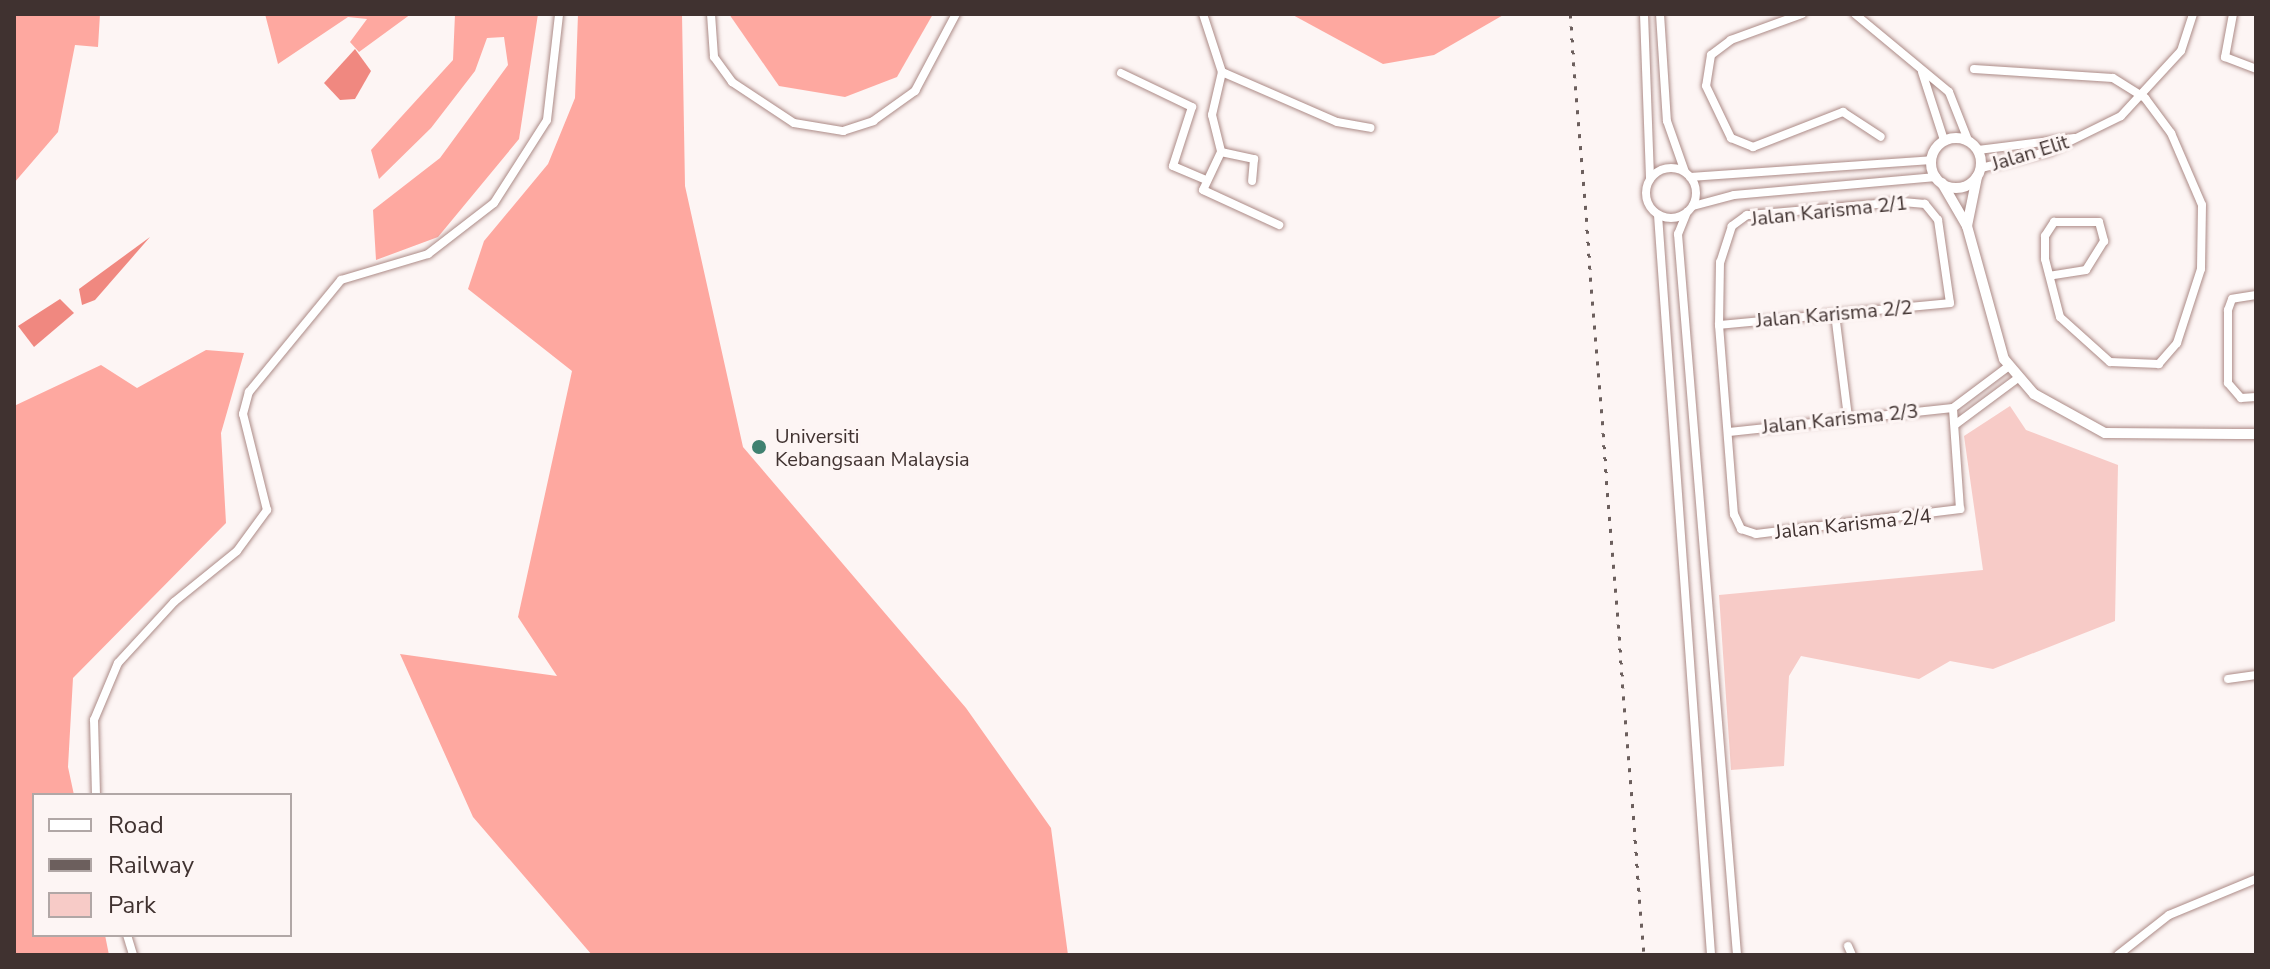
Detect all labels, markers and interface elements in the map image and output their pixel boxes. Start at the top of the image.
street label: Jalan Elit [1989,130,2071,176]
street label: Jalan Karisma 2/1 [1750,191,1908,231]
street label: Jalan Karisma 2/2 [1755,295,1913,333]
street label: Jalan Karisma 2/3 [1761,399,1919,439]
place label: Universiti Kebangsaan Malaysia [775,424,970,471]
marker: Universiti Kebangsaan Malaysia [750,438,768,456]
street label: Jalan Karisma 2/4 [1774,504,1932,544]
legend [32,793,292,937]
text: Road [108,809,164,841]
text: Railway [108,849,194,881]
text: Park [108,889,156,921]

